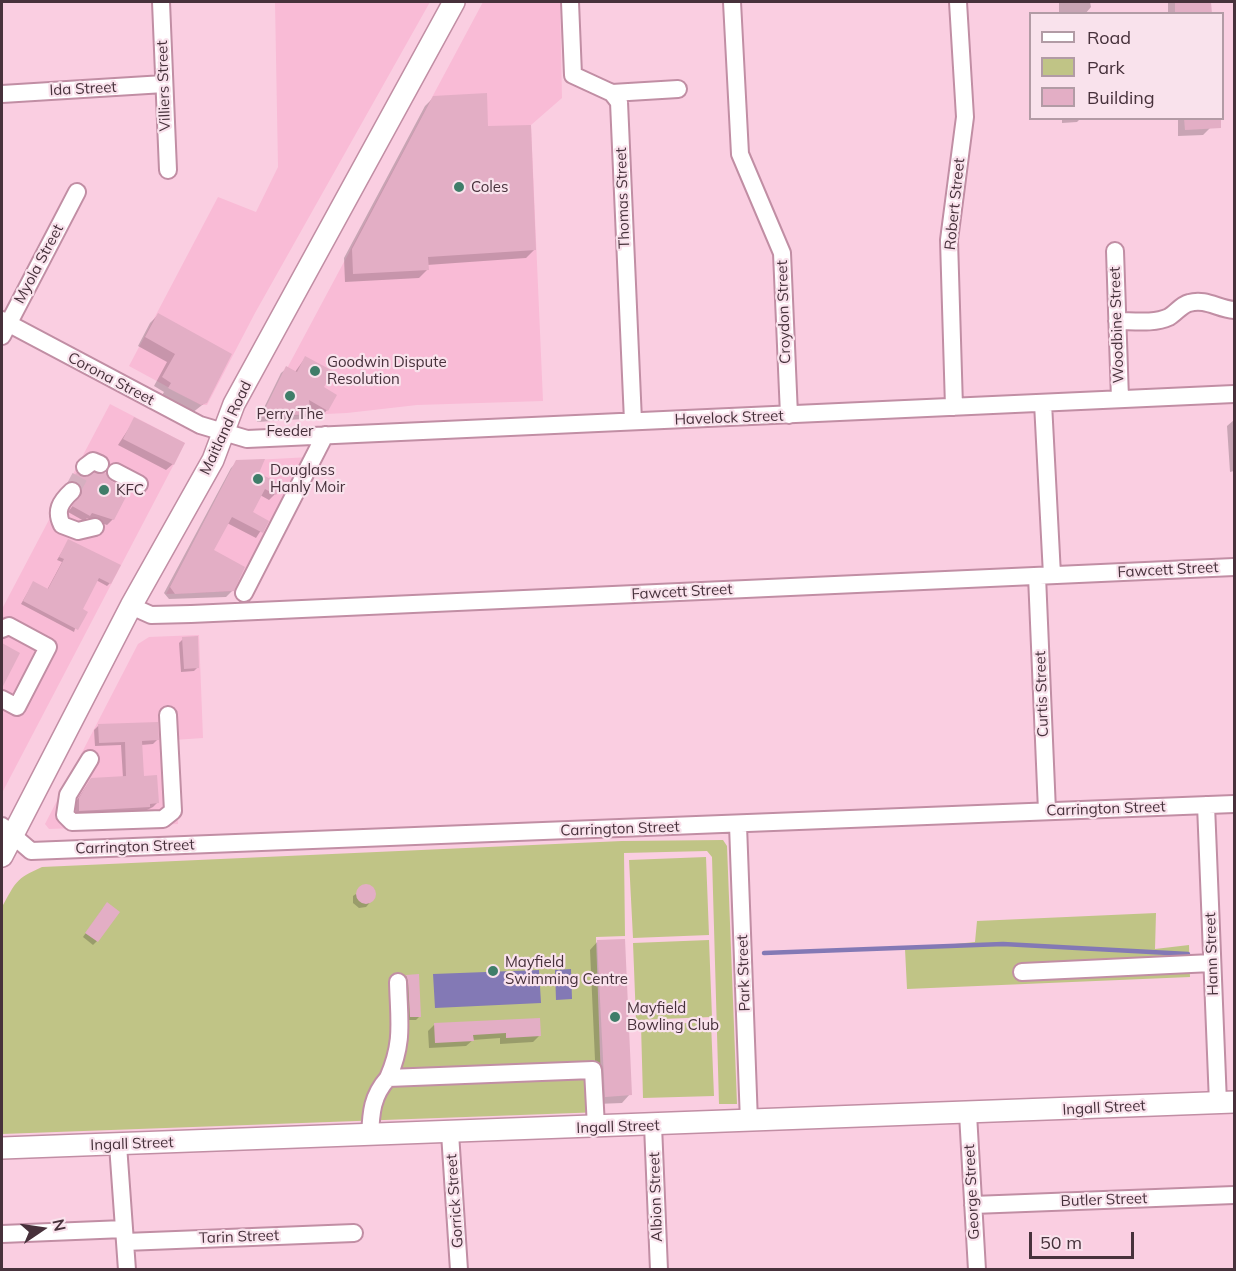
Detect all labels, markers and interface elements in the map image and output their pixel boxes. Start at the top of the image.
legend [1029,12,1224,120]
text: Road [1087,26,1131,49]
street label: Villiers Street [153,40,175,132]
text: Park [1087,56,1125,79]
street label: Ida Street [49,78,117,100]
text: Building [1087,86,1155,109]
street label: Thomas Street [612,147,634,249]
street label: Robert Street [941,157,969,251]
place label: Coles [471,178,508,196]
marker: Coles [452,180,466,194]
street label: Myola Street [11,221,67,307]
street label: Croydon Street [773,260,795,364]
street label: Woodbine Street [1106,266,1128,384]
street label: Corona Street [65,349,157,409]
place label: Goodwin Dispute Resolution [327,353,447,388]
marker: Goodwin Dispute Resolution [308,364,322,378]
street label: Maitland Road [196,378,256,478]
marker: Perry The Feeder [283,389,297,403]
place label: Perry The Feeder [257,405,323,440]
street label: Havelock Street [674,407,784,429]
place label: Douglass Hanly Moir [270,461,345,496]
marker: Douglass Hanly Moir [251,472,265,486]
place label: KFC [116,481,144,499]
marker: KFC [97,483,111,497]
street label: Fawcett Street [1117,558,1219,582]
street label: Fawcett Street [631,580,733,604]
street label: Curtis Street [1032,651,1052,737]
street label: Carrington Street [1046,798,1166,820]
street label: Carrington Street [560,818,680,840]
street label: Carrington Street [75,836,195,858]
street label: Hann Street [1202,912,1222,996]
street label: Park Street [734,934,754,1012]
place label: Mayfield Swimming Centre [505,953,628,988]
marker: Mayfield Swimming Centre [486,964,500,978]
place label: Mayfield Bowling Club [627,999,719,1034]
marker: Mayfield Bowling Club [608,1010,622,1024]
street label: Ingall Street [1062,1097,1146,1119]
street label: Ingall Street [576,1117,660,1137]
street label: Ingall Street [90,1134,174,1154]
street label: George Street [961,1144,983,1240]
street label: Albion Street [645,1152,667,1242]
street label: Gorrick Street [443,1153,467,1249]
street label: Butler Street [1060,1189,1148,1211]
north arrow [12,1199,72,1259]
text: N [48,1217,71,1233]
scale bar [1032,1220,1137,1258]
street label: Tarin Street [199,1227,279,1247]
text: 50 m [1040,1231,1082,1254]

